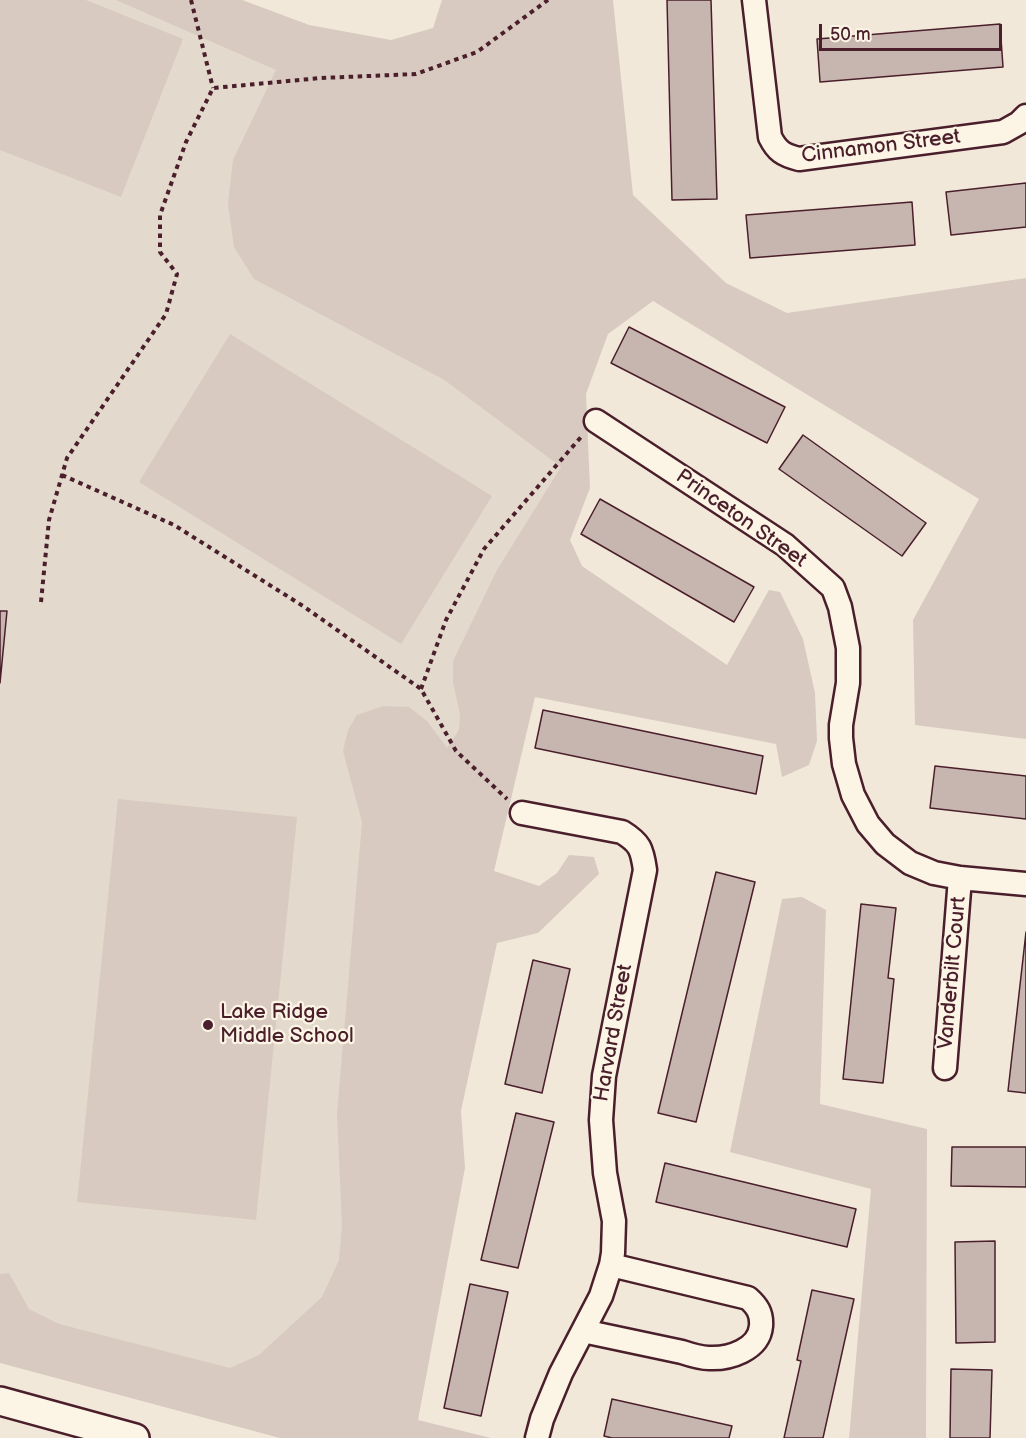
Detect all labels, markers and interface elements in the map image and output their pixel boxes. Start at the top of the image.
scale bar [822,12,1005,50]
text: 50 m [830,24,871,45]
street label: Cinnamon Street [800,125,962,169]
street label: Princeton Street [671,464,811,574]
street label: Vanderbilt Court [934,896,972,1050]
street label: Harvard Street [590,962,638,1104]
place label: Lake Ridge Middle School [220,1000,354,1050]
marker: Lake Ridge Middle School [201,1018,215,1032]

